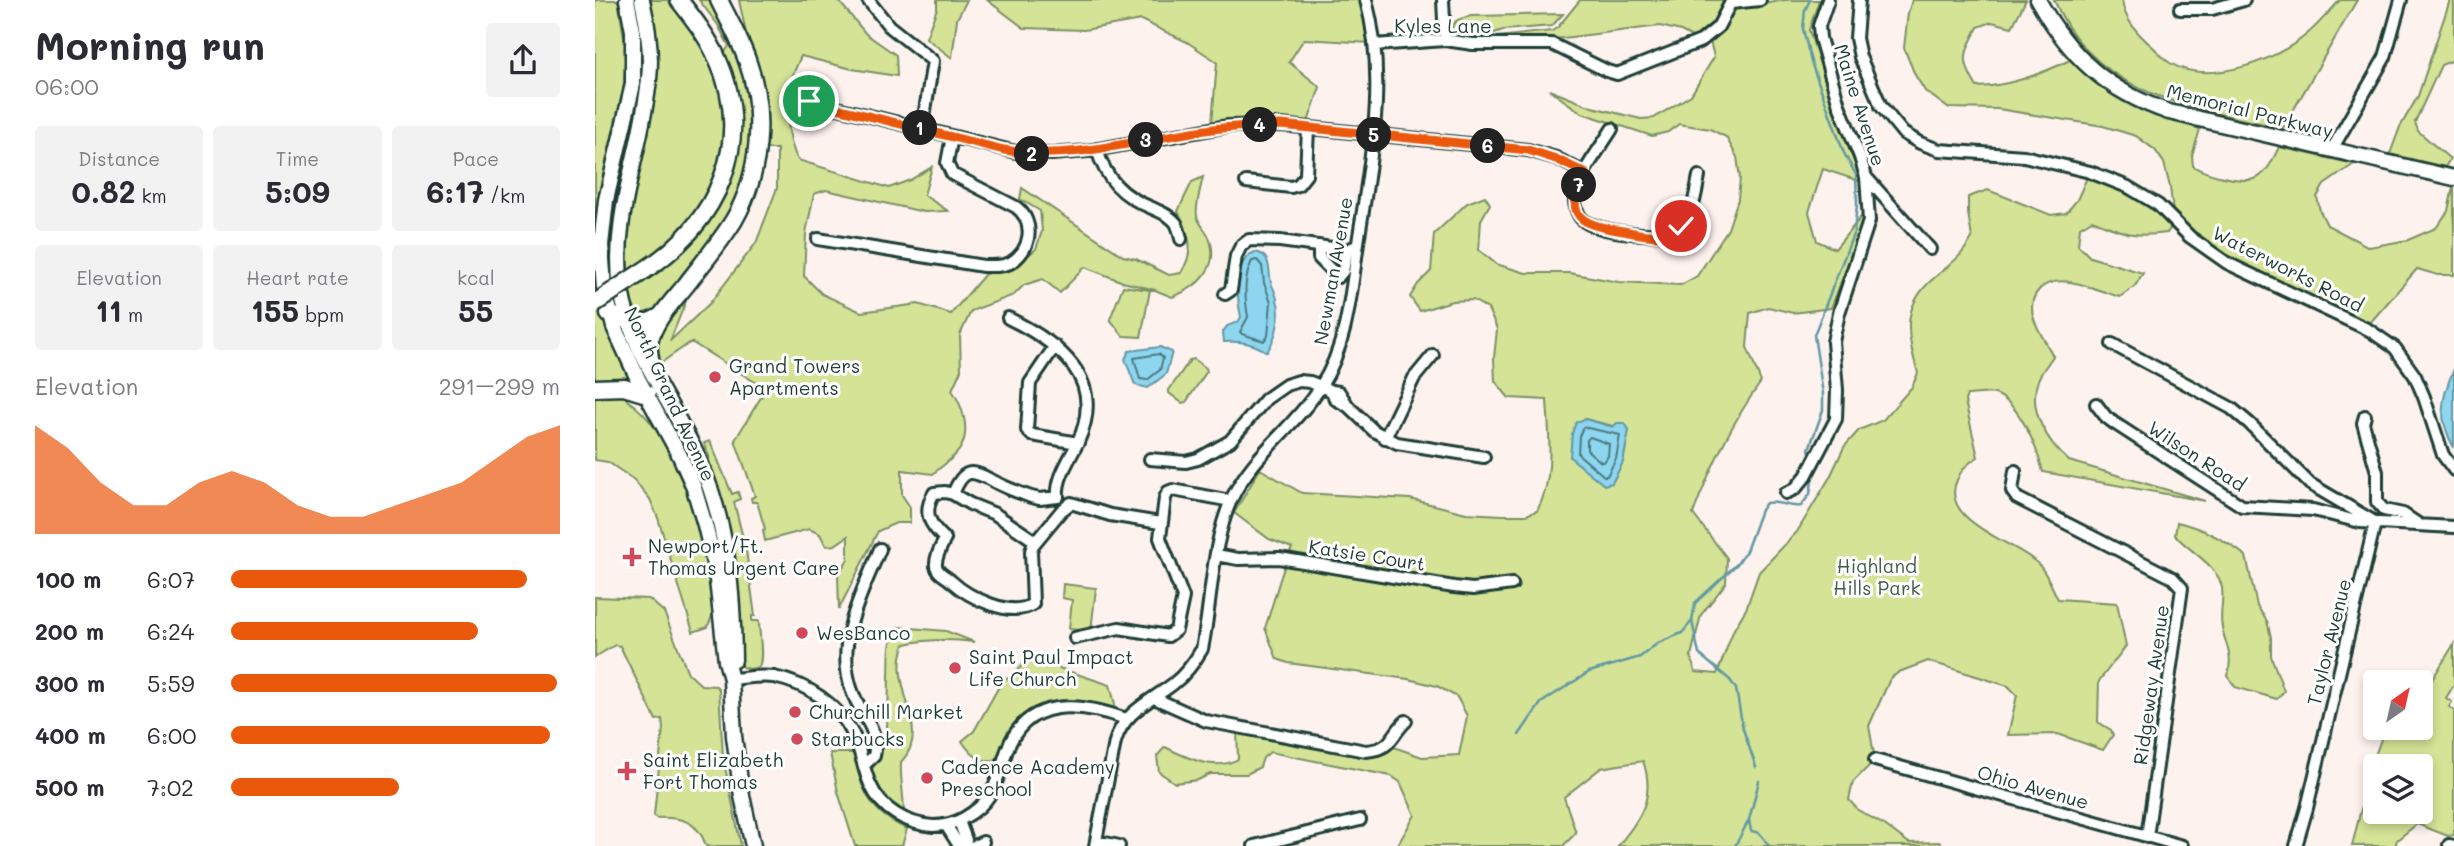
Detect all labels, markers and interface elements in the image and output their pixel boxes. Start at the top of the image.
street label: Kyles Lane [1394,13,1492,38]
text: Morning run [35,20,265,70]
button: share [486,23,560,97]
street label: Maine Avenue [1829,41,1892,169]
text: 06:00 [35,71,99,101]
pin [779,71,839,131]
street label: Memorial Parkway [2164,78,2336,143]
icon: arrive [790,82,828,120]
pin: 4 [1243,108,1277,142]
pin: 1 [903,110,937,146]
text: 4 [1253,112,1266,137]
text: 1 [915,115,924,140]
pin: 5 [1357,118,1391,152]
pin: 3 [1129,122,1163,158]
text: 5 [1368,122,1379,147]
text: 3 [1140,127,1151,152]
pin: 6 [1471,128,1505,164]
text: 6 [1482,133,1493,158]
pin: 2 [1015,136,1049,172]
text: 2 [1026,141,1037,166]
text: Distance [78,146,160,171]
text: Time [276,146,319,171]
text: Pace [453,146,499,171]
pin: 7 [1562,168,1597,202]
text: 0.82 [72,171,135,211]
text: 5:09 [265,171,330,211]
text: 6:17 [426,171,484,211]
text: 7 [1573,172,1584,197]
text: km [135,183,167,208]
text: /km [484,183,525,208]
street label: Newman Avenue [1307,195,1358,347]
pin [1651,196,1711,256]
icon: check [1662,207,1700,245]
street label: Waterworks Road [2208,220,2368,317]
text: Elevation [77,265,162,290]
text: Heart rate [246,265,349,290]
text: kcal [457,265,495,290]
text: 11 [95,290,122,330]
text: 155 [251,290,299,330]
text: 55 [458,290,493,330]
text: m [122,302,143,327]
text: bpm [299,302,344,327]
street label: North Grand Avenue [619,302,722,485]
place label: Grand Towers Apartments [729,353,860,400]
marker: Grand Towers Apartments [707,369,723,385]
text: Elevation [35,371,138,401]
text: 291–299 m [439,371,560,401]
street label: Wilson Road [2144,415,2251,496]
place label: Newport/Ft. Thomas Urgent Care [648,533,840,580]
street label: Katsie Court [1307,533,1427,576]
marker: Newport/Ft. Thomas Urgent Care [622,547,642,567]
park label: Highland Hills Park [1833,553,1921,600]
text: 100 m [35,564,101,594]
text: 6:07 [147,564,195,594]
street label: Taylor Avenue [2301,576,2356,708]
street label: Ridgeway Avenue [2127,603,2174,766]
text: 200 m [35,616,104,646]
text: 6:24 [147,616,194,646]
place label: WesBanco [816,620,910,645]
marker: WesBanco [794,625,810,641]
place label: Saint Paul Impact Life Church [969,644,1134,691]
marker: Saint Paul Impact Life Church [947,660,963,676]
text: 300 m [35,668,105,698]
text: 5:59 [147,668,195,698]
north arrow [2363,670,2433,740]
map controls [2363,670,2433,824]
place label: Churchill Market [809,699,963,724]
marker: Churchill Market [787,704,803,720]
text: 400 m [35,720,106,750]
text: 6:00 [147,720,196,750]
place label: Starbucks [811,726,904,751]
marker: Starbucks [789,731,805,747]
place label: Saint Elizabeth Fort Thomas [643,747,783,794]
place label: Cadence Academy Preschool [941,754,1115,801]
button: layers [2363,754,2433,824]
street label: Ohio Avenue [1975,759,2092,814]
marker: Saint Elizabeth Fort Thomas [617,761,637,781]
marker: Cadence Academy Preschool [919,770,935,786]
text: 500 m [35,772,105,802]
text: 7:02 [147,772,194,802]

